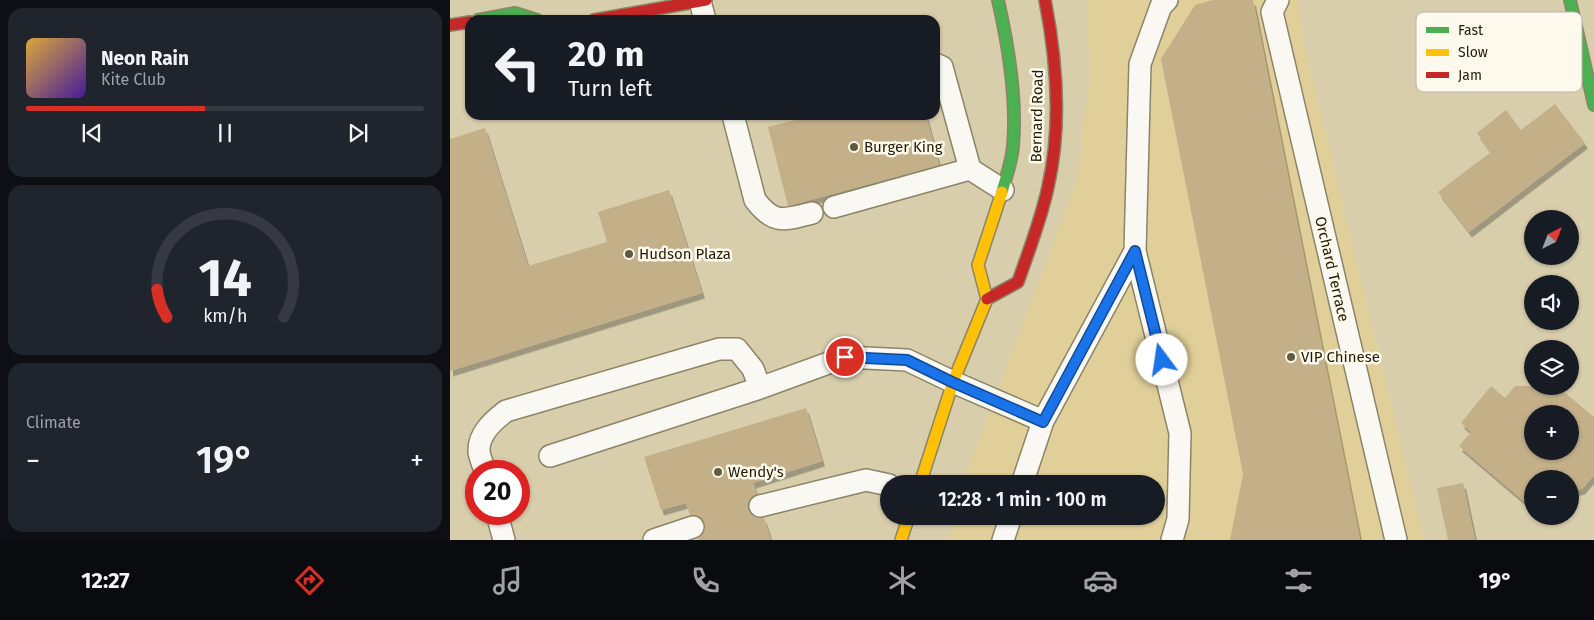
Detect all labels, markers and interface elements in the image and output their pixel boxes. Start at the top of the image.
legend [1416,12,1582,92]
text: Fast [1458,22,1484,39]
text: 20 m [568,33,644,75]
icon: left [485,35,550,100]
text: Slow [1458,44,1488,61]
text: Neon Rain [101,47,189,70]
text: Jam [1458,67,1482,84]
street label: Bernard Road [1027,69,1047,163]
text: Kite Club [101,70,166,89]
text: Turn left [568,75,652,102]
icon: previous [78,119,106,147]
icon: pause [211,119,239,147]
icon: next [344,119,372,147]
place label: Burger King [864,138,943,156]
marker: Burger King [848,141,860,153]
north arrow [1524,210,1579,265]
map controls [1524,210,1579,525]
street label: Orchard Terrace [1311,215,1353,323]
place label: Hudson Plaza [639,245,731,263]
text: 14 [198,247,252,310]
marker: Hudson Plaza [623,248,635,260]
button: sound [1524,275,1579,330]
text: km/h [203,305,247,327]
position arrow [1135,333,1187,385]
pin [824,336,866,378]
button: layers [1524,340,1579,395]
icon: arrive [831,343,859,371]
place label: VIP Chinese [1301,348,1380,366]
marker: VIP Chinese [1285,351,1297,363]
button: + [1524,405,1579,460]
text: Climate [26,413,81,432]
text: 19° [196,437,254,483]
text: − [26,444,40,477]
text: + [410,444,424,477]
speed limit sign: 20 [465,460,530,525]
place label: Wendy's [728,463,784,481]
marker: Wendy's [712,466,724,478]
button: − [1524,470,1579,525]
text: 12:28 · 1 min · 100 m [938,488,1107,511]
icon: directions [292,563,327,598]
icon: music [490,563,525,598]
icon: phone [688,563,723,598]
icon: climate [885,563,920,598]
icon: car [1083,563,1118,598]
icon: filters [1281,563,1316,598]
text: 12:27 [81,567,130,594]
text: 19° [1479,567,1513,594]

